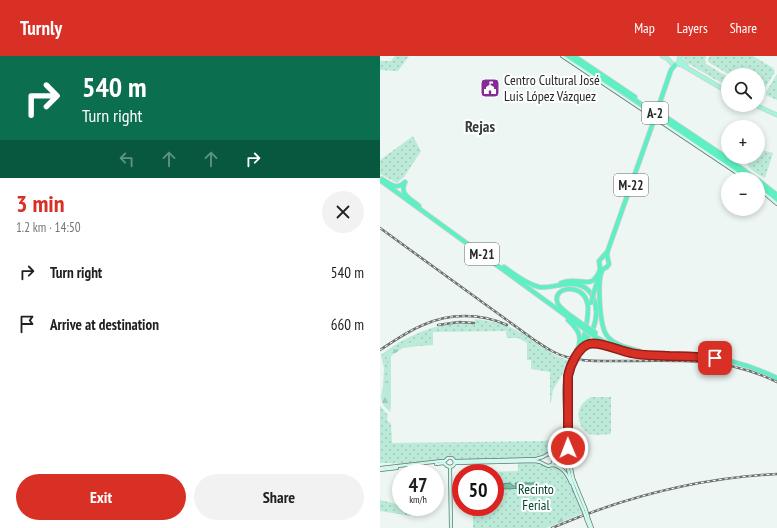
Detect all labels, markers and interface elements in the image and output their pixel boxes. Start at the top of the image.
text: Turnly [20,16,62,40]
text: Map [634,19,655,37]
text: Layers [677,19,708,37]
text: Share [730,19,757,37]
text: 540 m [82,68,146,105]
map controls [721,68,765,216]
button: search [721,68,765,112]
place label: Centro Cultural José Luis López Vázquez [504,71,600,105]
icon: right [16,72,68,124]
public building icon: Centro Cultural José Luis López Vázquez [479,77,501,99]
road number: A-2 [642,102,668,124]
text: Turn right [82,104,142,127]
district label: Rejas [465,116,495,136]
button: + [721,120,765,164]
icon: left [116,148,138,170]
icon: ahead [158,148,180,170]
icon: ahead [200,148,222,170]
icon: right [242,148,264,170]
button: − [721,172,765,216]
road number: M-22 [614,174,648,196]
text: 3 min [16,188,64,219]
button: close [322,191,364,233]
text: 1.2 km · 14:50 [16,219,81,236]
road number: M-21 [465,243,499,265]
icon: right [16,261,38,283]
text: Turn right [50,263,102,282]
text: 540 m [331,263,364,282]
icon: arrive [16,313,38,335]
text: Arrive at destination [50,315,159,334]
text: 660 m [331,315,364,334]
pin [698,341,732,375]
icon: arrive [704,347,726,369]
position arrow [547,427,589,469]
speed limit sign: 50 [452,464,504,516]
text: 47 [408,472,428,498]
button: Exit [16,474,186,520]
button: Share [194,474,364,520]
park label: Recinto Ferial [518,480,554,514]
text: km/h [409,493,427,506]

